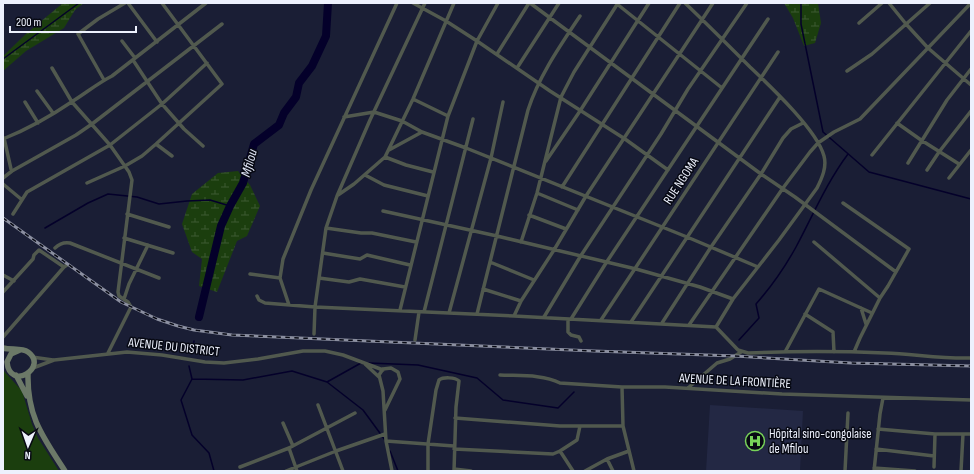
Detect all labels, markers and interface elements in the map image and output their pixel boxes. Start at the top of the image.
scale bar [10,8,136,34]
text: 200 m [16,15,42,30]
water label: Mfilou [237,147,261,179]
street label: RUE NGOMA [660,154,702,207]
street label: AVENUE DU DISTRICT [127,334,220,360]
street label: AVENUE DE LA FRONTIÈRE [678,370,791,392]
north arrow [8,426,48,466]
place label: Hôpital sino-congolaise de Mfilou [769,426,871,457]
hospital icon: Hôpital sino-congolaise de Mfilou [744,430,766,452]
text: N [24,449,31,462]

